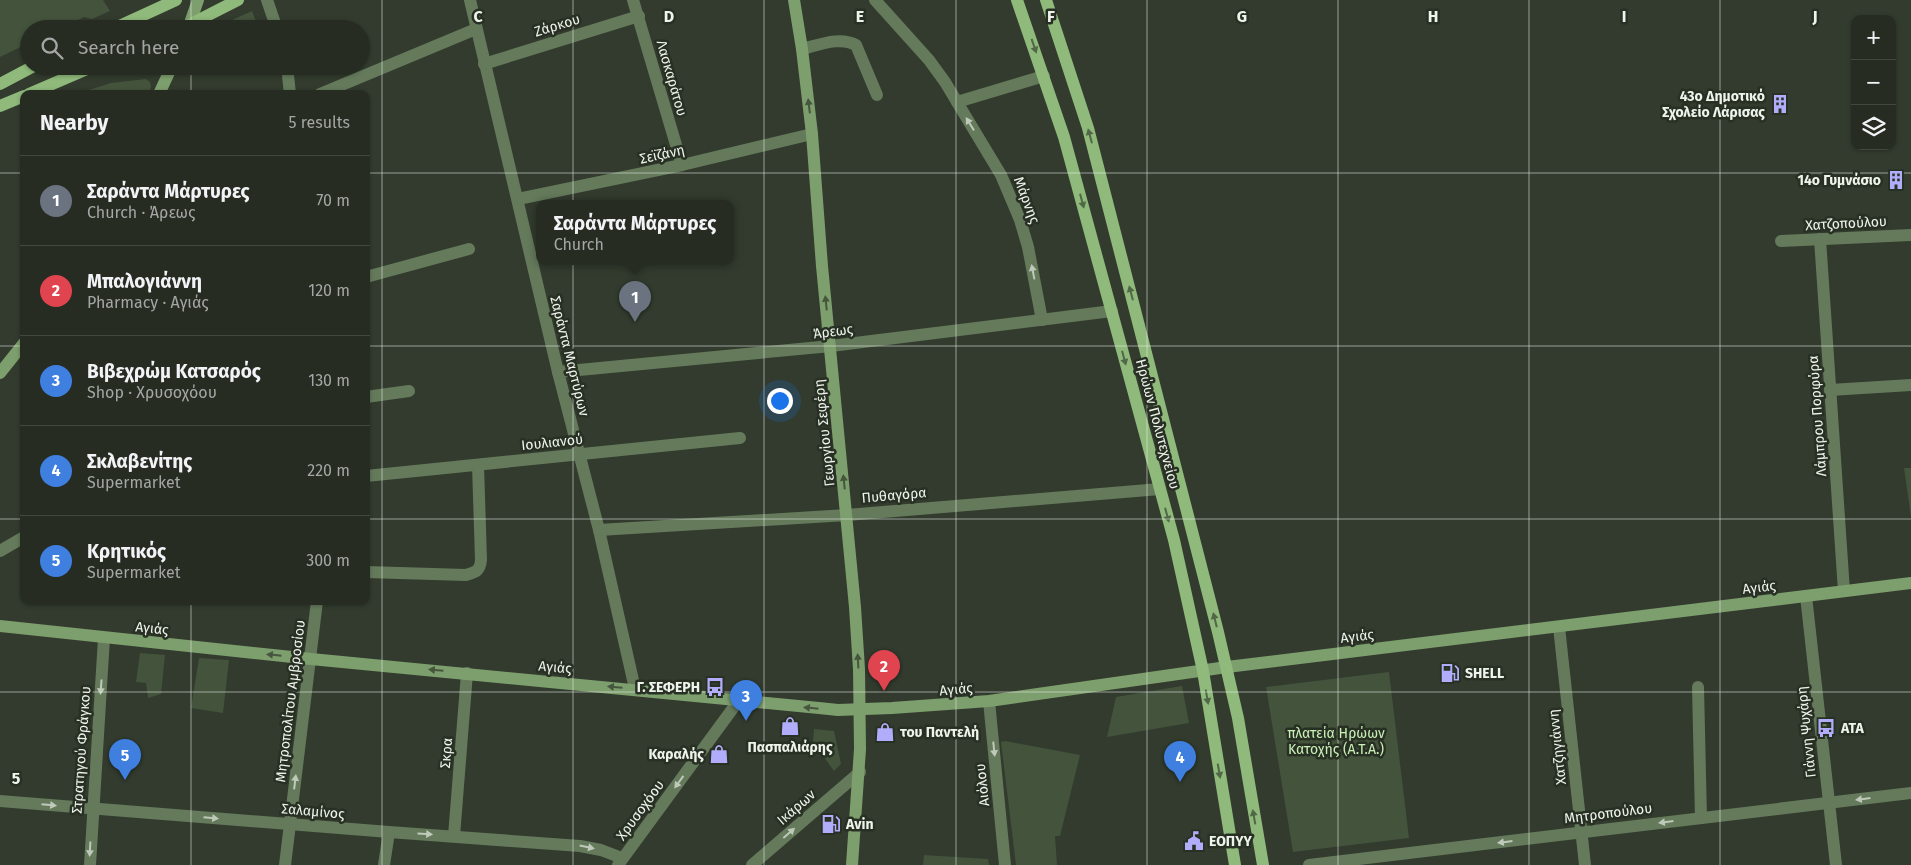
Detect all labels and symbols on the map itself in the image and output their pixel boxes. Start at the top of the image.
text: C [473,7,483,26]
text: D [664,7,674,26]
text: E [856,7,864,26]
text: F [1047,7,1055,26]
text: G [1237,7,1247,26]
text: H [1428,7,1438,26]
text: I [1622,7,1626,26]
text: J [1811,7,1818,26]
street label: Ζάρκου [532,10,582,40]
street label: Λασκαράτου [653,38,690,118]
one-way arrow [1030,39,1038,54]
place label: 43ο Δημοτικό Σχολείο Λάρισας [1662,88,1765,121]
building icon: 43ο Δημοτικό Σχολείο Λάρισας [1769,93,1791,115]
one-way arrow [805,98,813,114]
one-way arrow [966,117,975,130]
one-way arrow [1085,128,1093,143]
street label: Σεϊζάνη [638,141,686,168]
building icon: 14ο Γυμνάσιο [1885,169,1907,191]
place label: 14ο Γυμνάσιο [1797,172,1881,189]
street label: Μάρνης [1010,174,1043,226]
one-way arrow [1079,194,1087,209]
street label: Χατζοπούλου [1805,213,1887,234]
one-way arrow [1029,264,1037,280]
pin: 1 [619,281,651,322]
one-way arrow [1127,286,1135,301]
street label: Σαράντα Μαρτύρων [546,294,593,418]
one-way arrow [822,294,830,310]
street label: Άρεως [812,321,854,342]
one-way arrow [1121,350,1129,365]
street label: Λάμπρου Πορφύρα [1805,355,1830,477]
street label: Ηρώων Πολυτεχνείου [1132,357,1183,491]
street label: Γεωργίου Σεφέρη [810,378,839,487]
your location [767,388,793,414]
street label: Ιουλιανού [520,431,584,454]
one-way arrow [840,473,848,489]
street label: Πυθαγόρα [861,484,927,507]
one-way arrow [1164,507,1172,522]
street label: Αγιάς [1741,577,1777,598]
one-way arrow [1211,612,1219,628]
street label: Αγιάς [134,618,170,639]
street label: Μητροπολίτου Αμβροσίου [272,619,309,783]
street label: Αγιάς [1339,626,1375,647]
pin: 2 [868,650,900,691]
one-way arrow [266,651,282,659]
one-way arrow [854,653,862,669]
street label: Αγιάς [538,658,573,677]
fuel station icon: SHELL [1439,662,1461,684]
place label: SHELL [1465,665,1504,682]
one-way arrow [427,666,443,674]
bus stop icon: Γ. ΣΕΦΕΡΗ [704,676,726,698]
one-way arrow [97,679,105,695]
place label: Γ. ΣΕΦΕΡΗ [637,679,700,696]
pin: 3 [730,680,762,721]
street label: Αγιάς [939,680,974,699]
one-way arrow [607,683,623,691]
street label: Γιάννη Ψυχάρη [1793,685,1820,779]
street label: Στρατηγού Φράγκου [69,686,94,814]
one-way arrow [1204,689,1212,705]
one-way arrow [803,704,819,712]
street label: Χατζηγιάννη [1545,708,1570,786]
shop icon: Πασπαλιάρης [779,715,801,737]
bus stop icon: ΑΤΑ [1815,717,1837,739]
place label: ΑΤΑ [1840,720,1864,737]
shop icon: του Παντελή [874,721,896,743]
place label: του Παντελή [899,724,979,741]
park label: πλατεία Ηρώων Κατοχής (Α.Τ.Α.) [1287,725,1385,758]
street label: Σκρα [437,737,456,769]
pin: 5 [109,739,141,780]
place label: Πασπαλιάρης [747,739,833,756]
pin: 4 [1164,741,1196,782]
one-way arrow [990,742,998,758]
shop icon: Καραλής [708,743,730,765]
place label: Καραλής [648,746,704,763]
street label: Αιόλου [972,763,993,807]
one-way arrow [1216,763,1224,779]
text: 5 [12,769,21,788]
one-way arrow [291,773,299,789]
one-way arrow [674,775,684,789]
street label: Χρυσοχόου [613,777,668,844]
street label: Ικάρων [774,786,819,829]
one-way arrow [1854,795,1870,803]
street label: Σαλαμίνος [281,800,346,823]
street label: Μητροπούλου [1563,800,1653,827]
one-way arrow [41,801,57,809]
one-way arrow [1250,809,1258,825]
fuel station icon: Avin [820,813,842,835]
one-way arrow [203,814,219,822]
place label: Avin [845,816,873,833]
one-way arrow [1658,818,1674,826]
one-way arrow [782,828,795,839]
public building icon: ΕΟΠΥΥ [1183,830,1205,852]
one-way arrow [417,831,433,839]
place label: ΕΟΠΥΥ [1209,833,1252,850]
one-way arrow [1497,838,1513,846]
one-way arrow [86,841,94,857]
one-way arrow [579,844,595,852]

